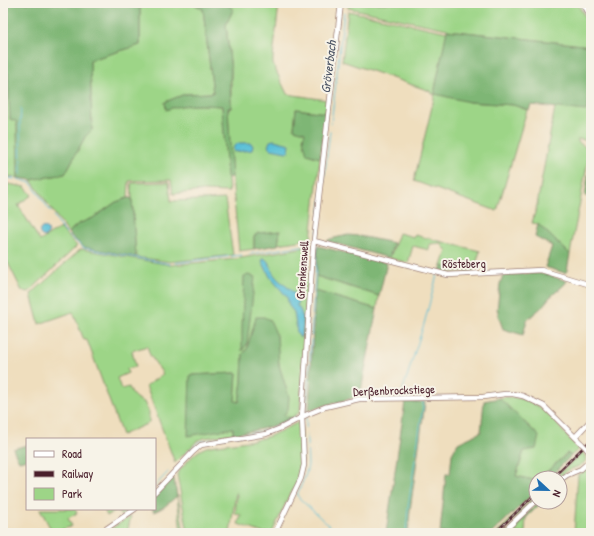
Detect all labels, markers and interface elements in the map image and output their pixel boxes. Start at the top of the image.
water label: Gröverbach [316,38,340,94]
street label: Grienkenswell [291,239,313,300]
street label: Rösteberg [442,255,486,272]
street label: Derßenbrockstiege [353,380,435,400]
legend [26,438,156,510]
text: Road [62,445,82,462]
text: Railway [62,465,93,482]
north arrow [528,470,568,510]
text: Park [62,485,82,502]
text: N [550,488,565,499]

